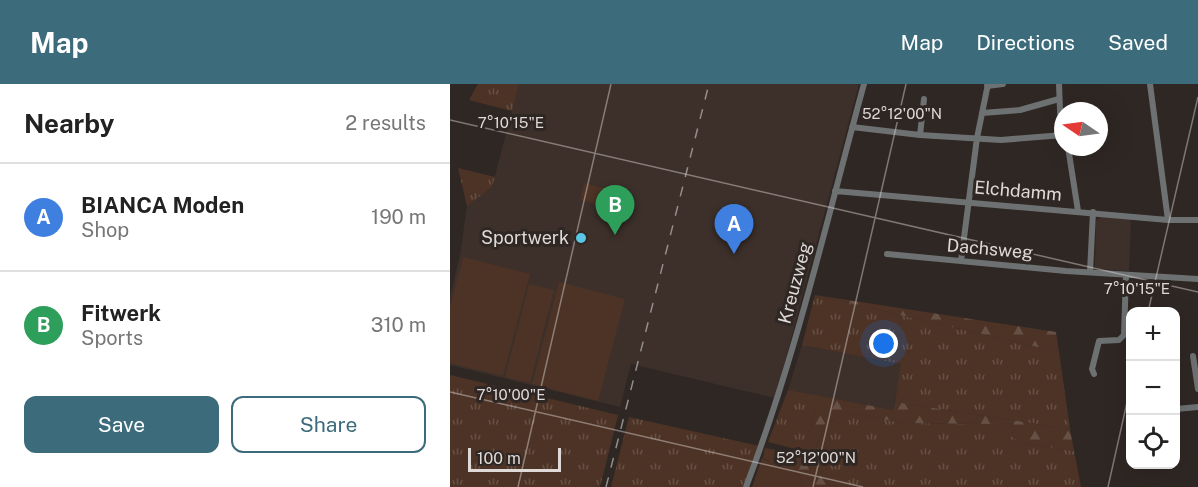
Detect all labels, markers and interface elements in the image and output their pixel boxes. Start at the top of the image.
text: Map [30,26,89,59]
text: Map [901,30,943,55]
text: Directions [976,30,1075,55]
text: Saved [1108,30,1168,55]
north arrow [1054,102,1108,156]
text: 52°12'00"N [862,105,942,122]
text: Nearby [24,108,114,139]
text: 2 results [345,111,426,135]
text: 7°10'15"E [478,114,544,131]
street label: Elchdamm [973,176,1063,205]
pin: B [596,186,634,235]
text: BIANCA Moden [81,192,244,218]
pin: A [714,204,754,254]
text: A [36,205,51,229]
text: 190 m [371,205,426,229]
text: Shop [81,218,129,242]
place label: Sportwerk [481,227,569,248]
marker: Sportwerk [574,231,588,245]
street label: Dachsweg [946,234,1034,263]
street label: Kreuzweg [774,240,815,326]
text: 7°10'15"E [1104,280,1170,297]
text: Fitwerk [81,300,161,326]
map controls [1126,307,1180,469]
button: + [1126,307,1180,361]
text: B [37,313,50,337]
text: 310 m [371,313,426,337]
text: Sports [81,326,143,350]
your location [869,329,898,358]
button: − [1126,361,1180,415]
text: 7°10'00"E [477,386,545,403]
button: Save [24,396,219,453]
button: Share [231,396,426,453]
button: locate [1126,415,1180,469]
scale bar [468,445,561,472]
text: 100 m [477,449,521,468]
text: 52°12'00"N [776,449,856,466]

